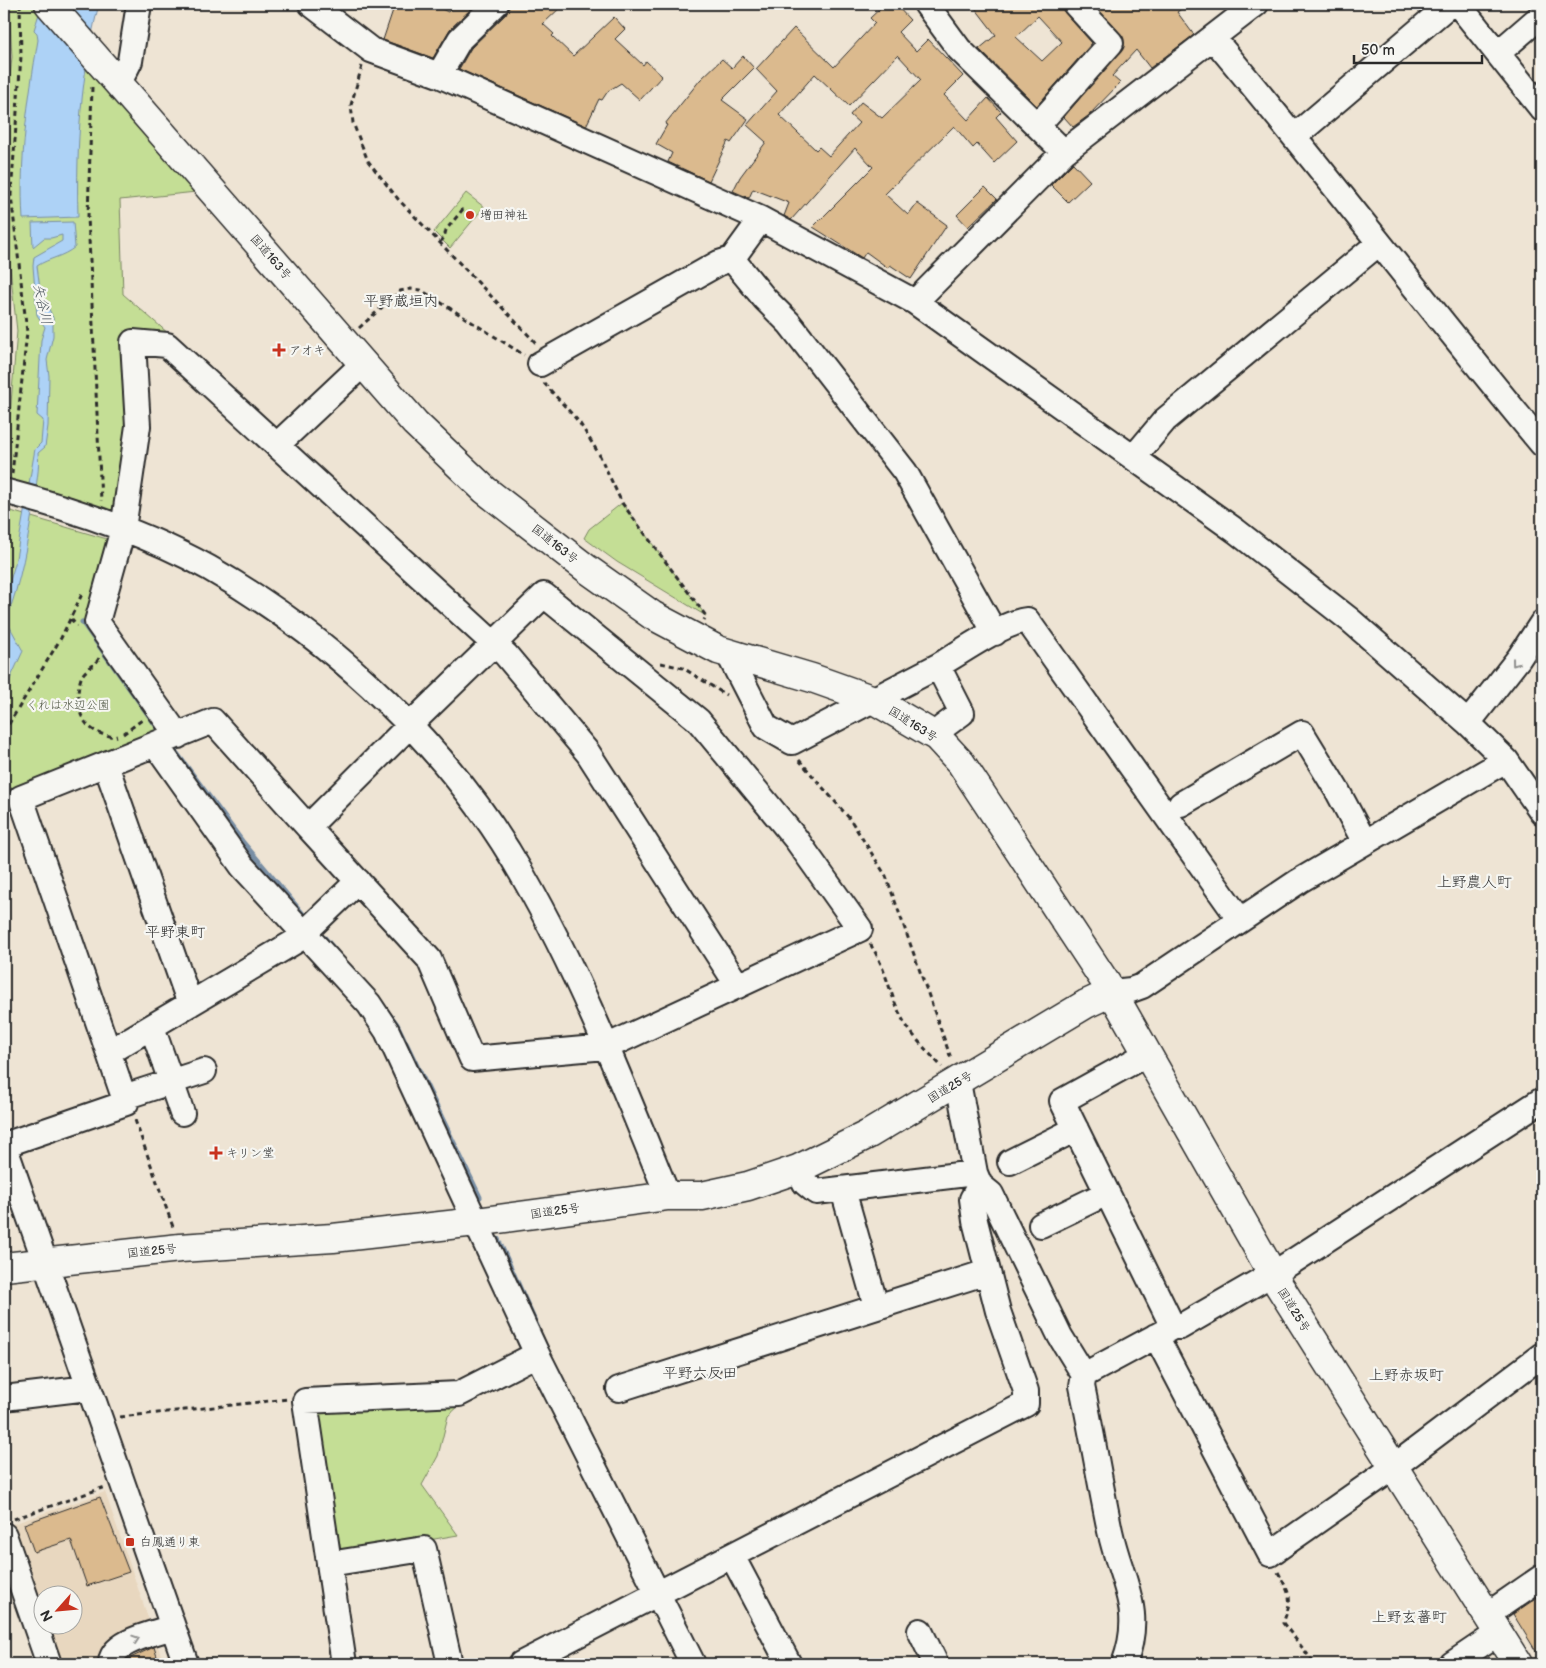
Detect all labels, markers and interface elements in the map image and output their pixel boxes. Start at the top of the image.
scale bar [1354,32,1481,64]
text: 50 m [1361,41,1395,60]
place label: 増田神社 [480,208,528,223]
marker: 増田神社 [464,209,476,221]
street label: 国道163号 [247,232,294,283]
water label: 矢谷川 [30,282,56,326]
district label: 平野蔵垣内 [363,292,439,311]
place label: アオキ [289,343,325,358]
marker: アオキ [273,344,285,356]
street label: 国道163号 [528,521,581,567]
one-way arrow [1512,657,1521,667]
park label: くれは水辺公園 [26,698,110,713]
street label: 国道163号 [885,703,940,745]
district label: 上野農人町 [1436,873,1512,892]
district label: 平野東町 [145,923,206,942]
street label: 国道25号 [925,1068,976,1107]
place label: キリン堂 [226,1146,274,1161]
marker: キリン堂 [210,1147,222,1159]
street label: 国道25号 [529,1201,581,1222]
street label: 国道25号 [126,1241,178,1262]
street label: 国道25号 [1274,1285,1313,1335]
district label: 平野六反田 [662,1364,738,1383]
district label: 上野赤坂町 [1368,1366,1444,1385]
place label: 白鳳通り東 [140,1535,200,1550]
marker: 白鳳通り東 [124,1536,136,1548]
north arrow [32,1586,82,1636]
text: N [37,1607,57,1624]
district label: 上野玄蕃町 [1371,1608,1447,1627]
one-way arrow [132,1635,140,1645]

